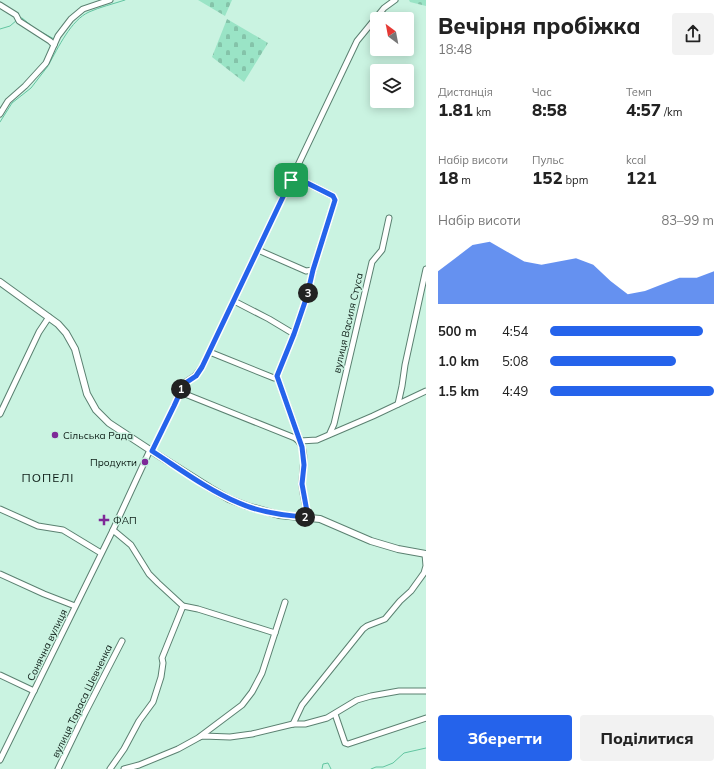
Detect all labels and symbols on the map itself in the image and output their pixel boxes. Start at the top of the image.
north arrow [370,12,414,56]
pin [274,163,308,197]
street label: вулиця Василя Стуса [330,272,366,374]
pin: 3 [298,283,318,303]
pin: 1 [171,379,191,399]
place label: Сільська Рада [63,429,133,442]
marker: Сільська Рада [50,430,60,440]
place label: Продукти [90,456,137,469]
marker: Продукти [140,457,150,467]
district label: ПОПЕЛІ [22,470,74,485]
pin: 2 [295,507,315,527]
marker: ФАП [98,514,110,526]
place label: ФАП [113,514,137,527]
street label: Сонячна вулиця [24,607,70,683]
street label: вулиця Тараса Шевченка [49,642,115,760]

